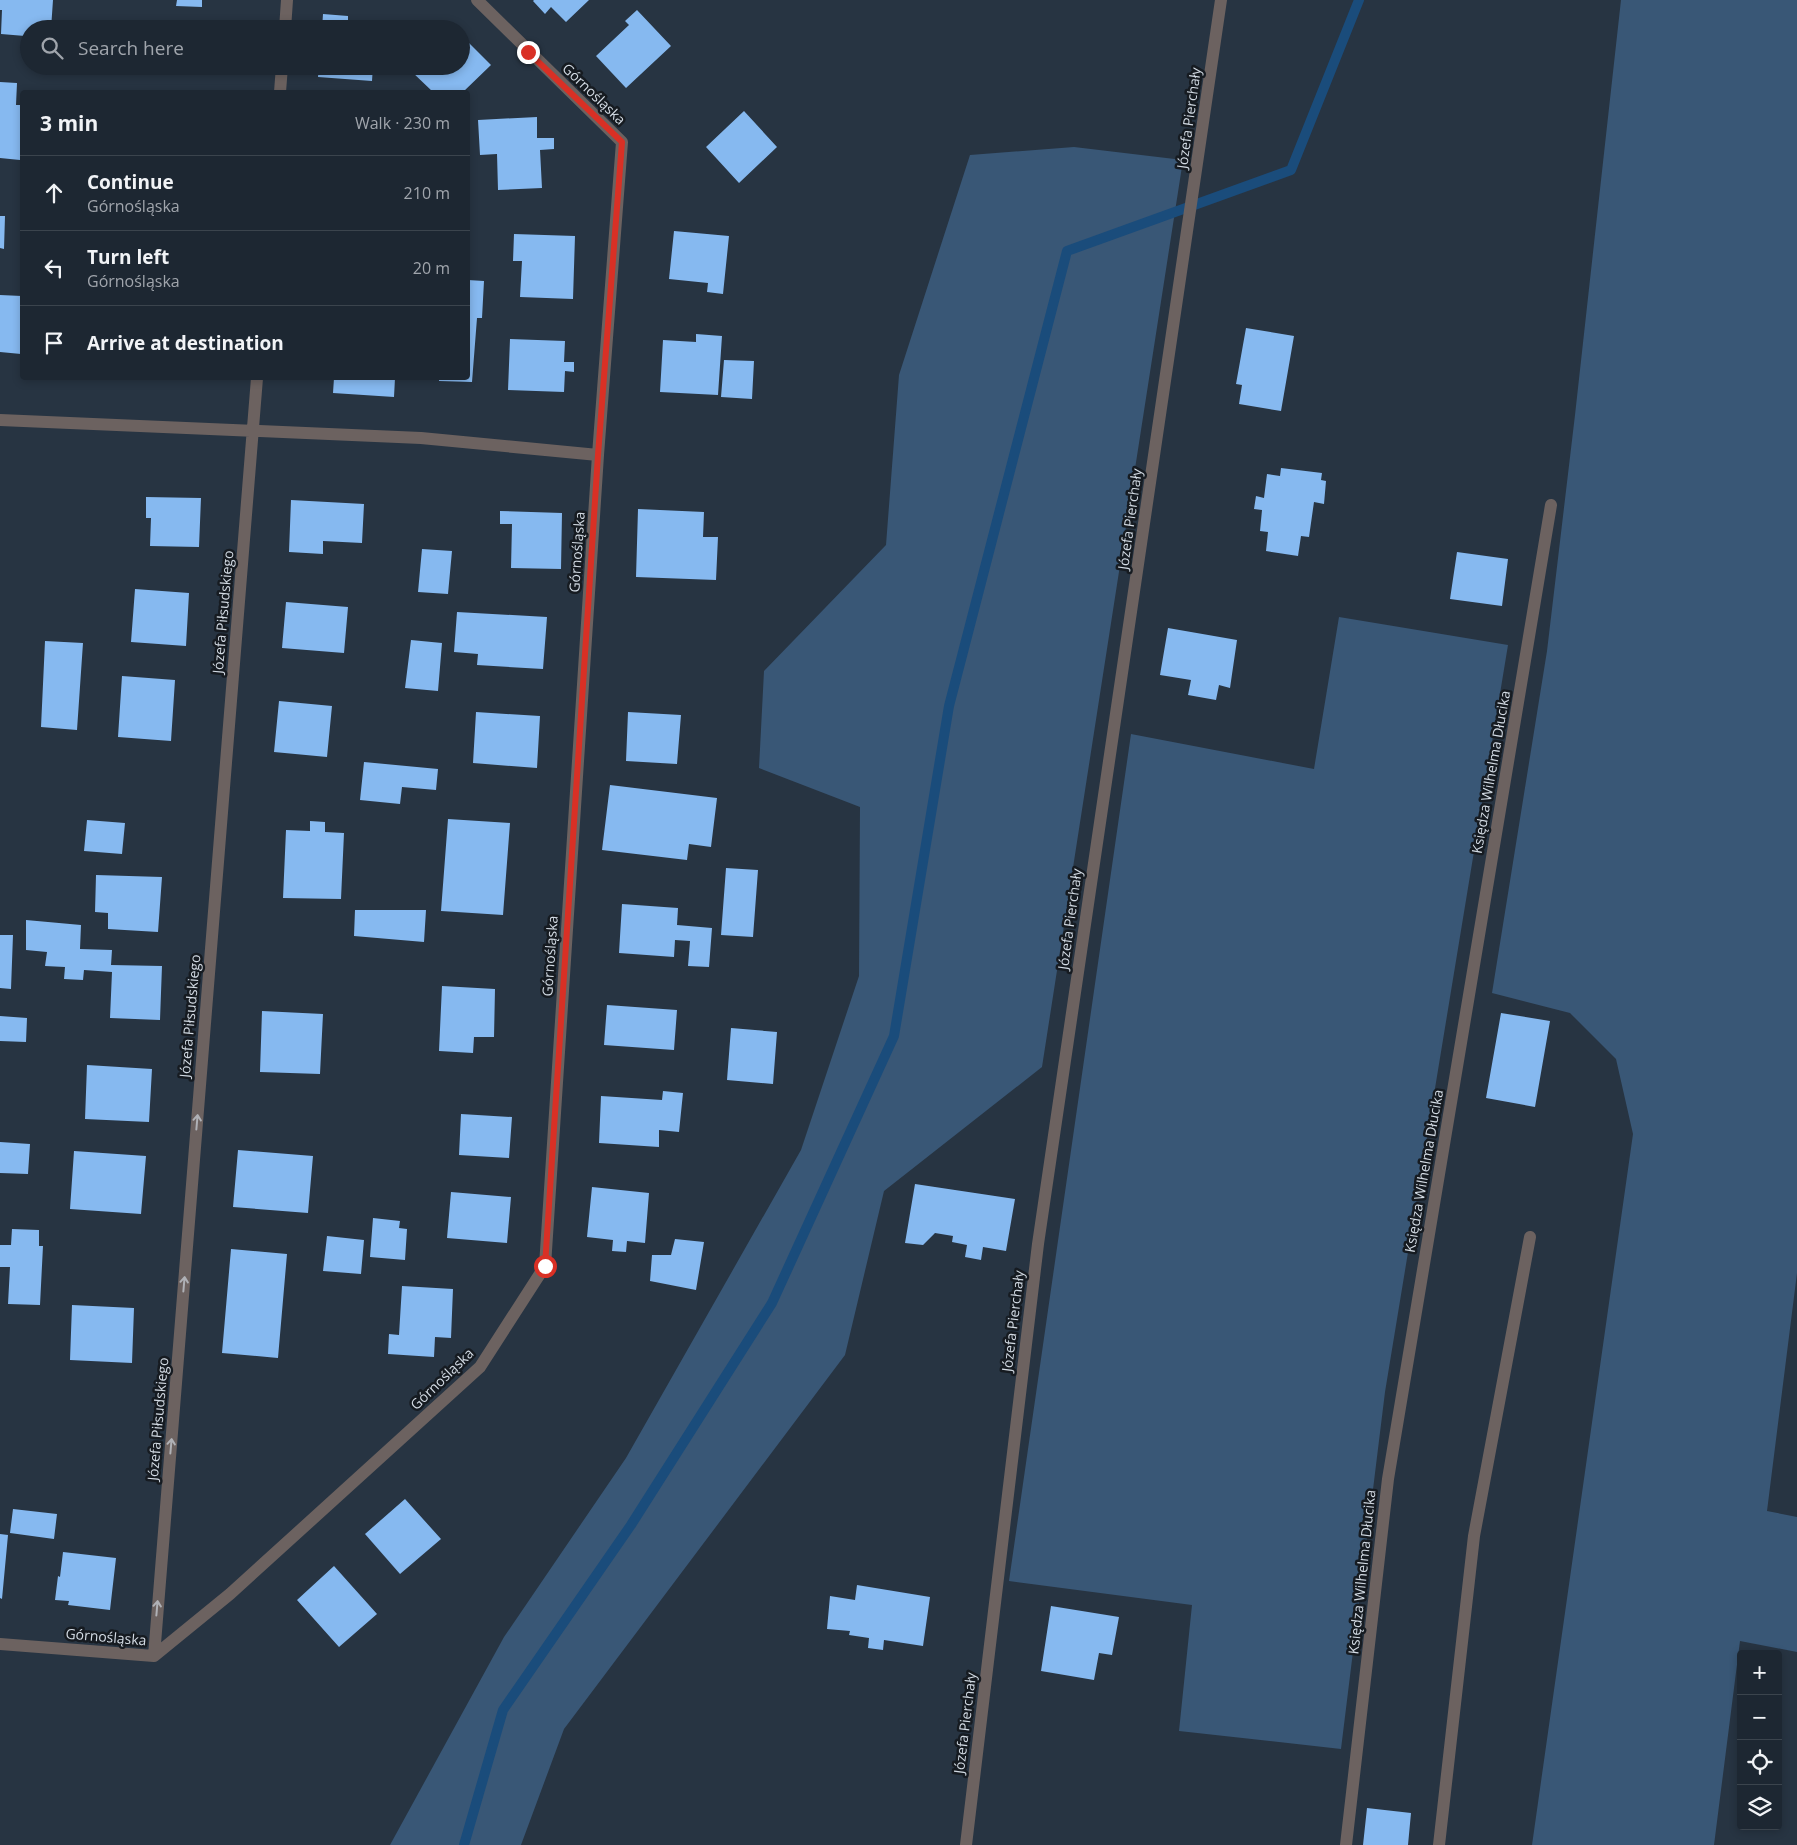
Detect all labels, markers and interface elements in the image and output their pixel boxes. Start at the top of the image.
search box [20,20,470,75]
icon: search [38,34,66,62]
text: Search here [78,35,184,61]
route end [517,41,540,64]
street label: Górnośląska [559,59,630,129]
street label: Józefa Pierchały [1172,65,1205,172]
text: 3 min [40,109,98,137]
text: Walk · 230 m [355,112,450,134]
text: Continue [87,169,174,195]
icon: ahead [40,179,68,207]
text: 210 m [404,182,450,204]
text: Górnośląska [87,195,180,217]
text: Turn left [87,244,169,270]
icon: left [40,254,68,282]
text: 20 m [413,257,450,279]
text: Górnośląska [87,270,180,292]
icon: arrive [40,329,68,357]
text: Arrive at destination [87,330,284,356]
street label: Józefa Pierchały [1113,466,1146,573]
street label: Górnośląska [564,511,589,593]
street label: Józefa Piłsudskiego [207,550,237,676]
street label: Księdza Wilhelma Dłucika [1467,689,1514,855]
street label: Józefa Pierchały [1053,866,1086,973]
street label: Górnośląska [537,915,562,997]
street label: Józefa Piłsudskiego [174,954,204,1080]
street label: Księdza Wilhelma Dłucika [1400,1088,1447,1254]
one-way arrow [192,1114,201,1130]
route start [534,1255,557,1278]
street label: Józefa Pierchały [997,1268,1028,1375]
one-way arrow [179,1276,188,1292]
street label: Górnośląska [406,1344,477,1414]
street label: Józefa Piłsudskiego [142,1357,172,1483]
one-way arrow [166,1438,175,1454]
street label: Księdza Wilhelma Dłucika [1343,1489,1380,1655]
one-way arrow [153,1600,162,1616]
street label: Górnośląska [65,1624,147,1650]
map controls [1737,1650,1782,1830]
button: + [1737,1650,1782,1695]
street label: Józefa Pierchały [949,1670,980,1777]
button: − [1737,1695,1782,1740]
button: locate [1737,1740,1782,1785]
button: layers [1737,1785,1782,1830]

